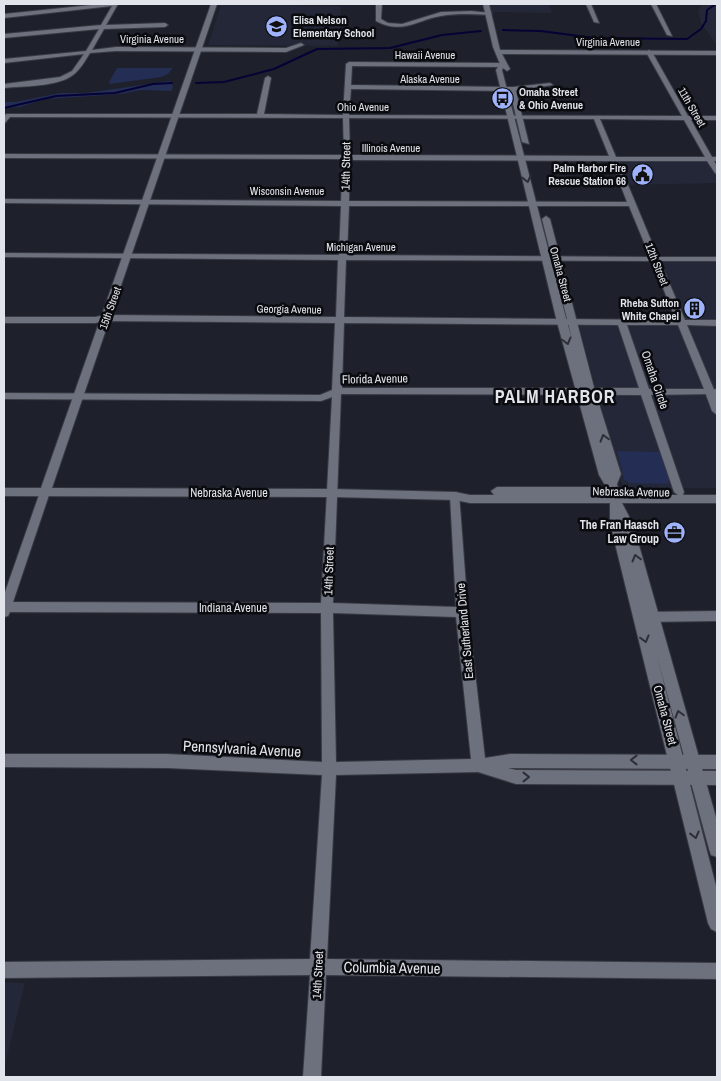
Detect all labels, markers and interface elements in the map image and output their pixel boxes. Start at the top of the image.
place label: Elisa Nelson Elementary School [293,13,374,40]
school or university icon: Elisa Nelson Elementary School [265,14,289,38]
street label: Virginia Avenue [120,32,184,46]
street label: Virginia Avenue [576,35,640,49]
street label: Hawaii Avenue [395,48,455,62]
street label: Alaska Avenue [399,72,460,86]
place label: Omaha Street & Ohio Avenue [519,85,583,112]
street label: 11th Street [675,85,709,130]
bus stop icon: Omaha Street & Ohio Avenue [491,86,515,110]
street label: Ohio Avenue [337,100,389,114]
street label: Illinois Avenue [362,141,420,155]
street label: 14th Street [338,142,354,190]
place label: Palm Harbor Fire Rescue Station 66 [548,161,626,188]
public building icon: Palm Harbor Fire Rescue Station 66 [630,162,654,186]
one-way arrow [521,174,532,183]
street label: Wisconsin Avenue [250,184,324,198]
street label: Michigan Avenue [326,240,396,254]
street label: 12th Street [642,241,672,288]
street label: Omaha Street [547,245,575,303]
street label: 15th Street [96,284,124,331]
place label: Rheba Sutton White Chapel [620,296,679,323]
building icon: Rheba Sutton White Chapel [683,297,707,321]
street label: Georgia Avenue [256,301,322,317]
one-way arrow [562,336,572,344]
street label: Omaha Circle [638,349,672,411]
street label: Florida Avenue [342,370,408,388]
district label: PALM HARBOR [495,384,615,409]
one-way arrow [600,434,610,442]
street label: Nebraska Avenue [592,483,670,501]
street label: Nebraska Avenue [190,485,268,501]
place label: The Fran Haasch Law Group [580,517,659,547]
office icon: The Fran Haasch Law Group [663,520,687,544]
street label: 14th Street [320,546,338,595]
one-way arrow [631,553,642,562]
street label: East Sutherland Drive [453,582,477,680]
street label: Indiana Avenue [199,600,267,616]
one-way arrow [639,635,650,644]
street label: Omaha Street [649,683,681,747]
one-way arrow [675,711,685,719]
street label: Pennsylvania Avenue [183,735,302,762]
one-way arrow [629,755,637,765]
one-way arrow [522,772,530,782]
one-way arrow [689,830,700,839]
street label: 14th Street [309,950,327,999]
street label: Columbia Avenue [343,956,441,979]

